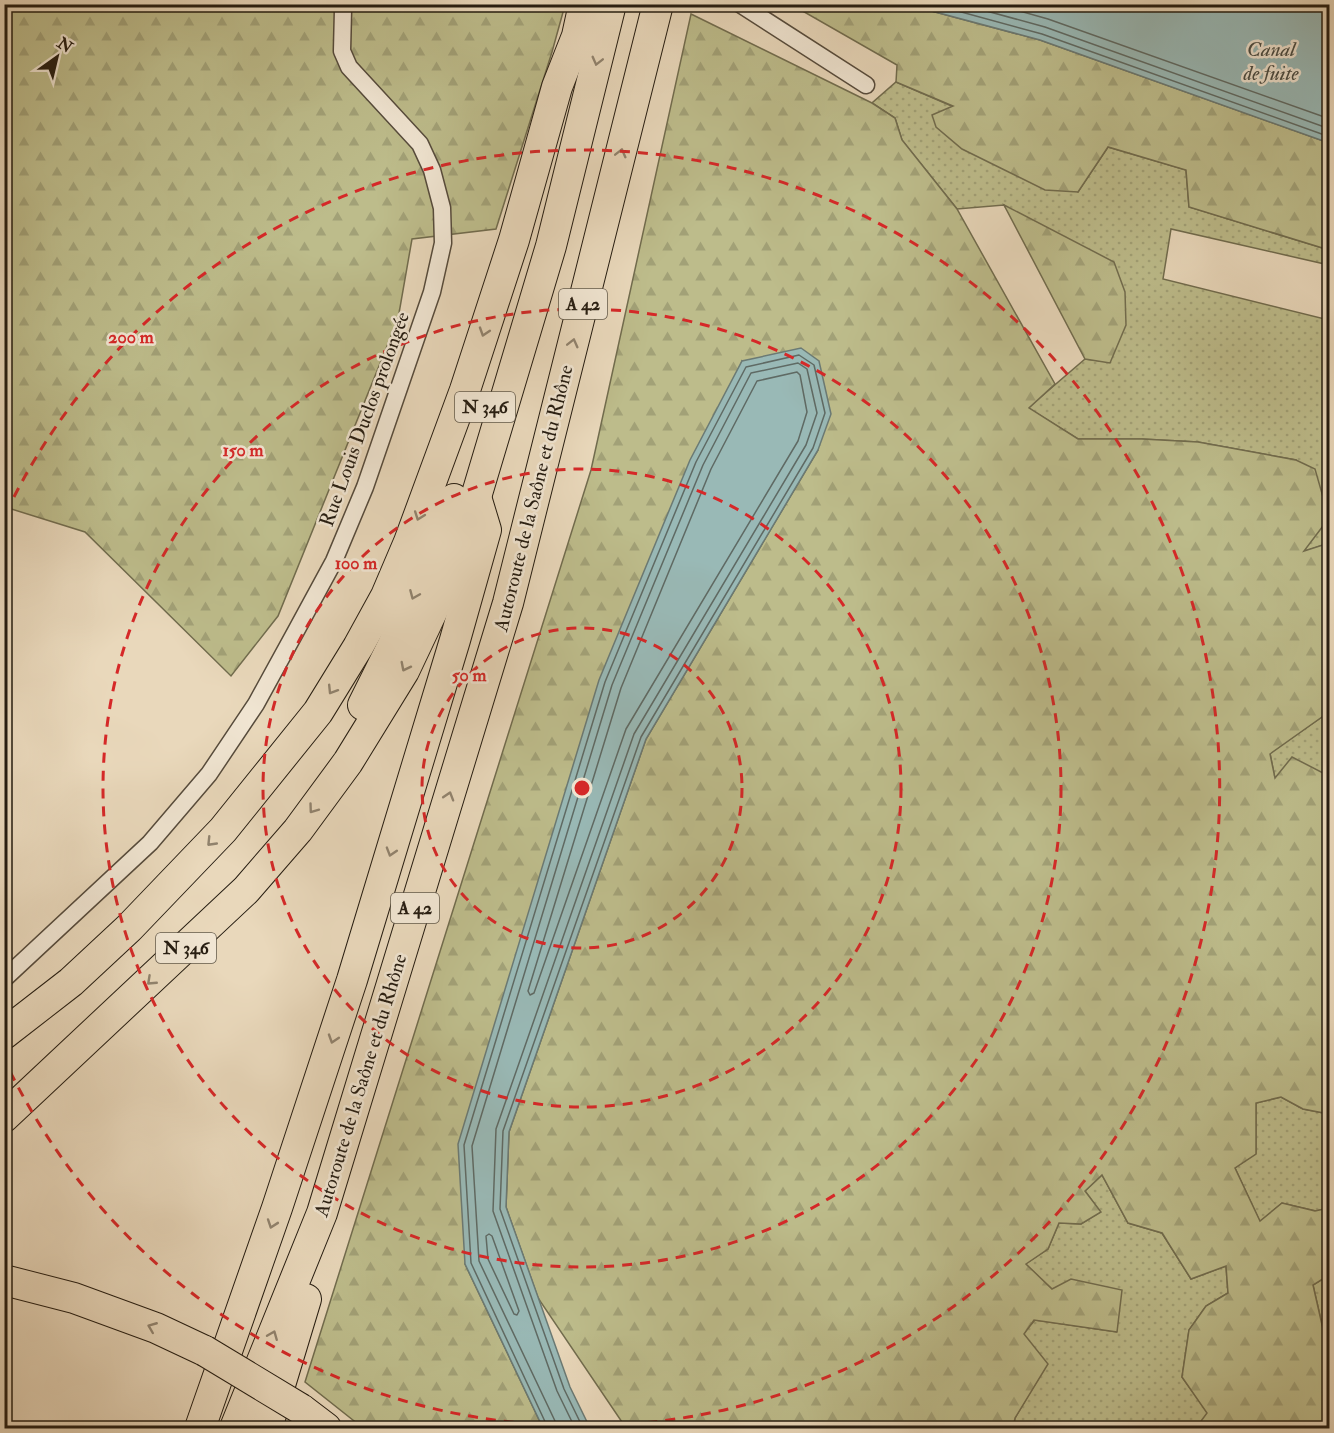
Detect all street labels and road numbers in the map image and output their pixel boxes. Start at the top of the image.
road number: A 42 [559,289,607,319]
street label: Rue Louis Duclos prolongée [314,308,416,530]
street label: Autoroute de la Saône et du Rhône [488,362,579,635]
road number: N 346 [455,392,515,422]
road number: A 42 [391,893,439,923]
road number: N 346 [156,933,216,963]
street label: Autoroute de la Saône et du Rhône [308,951,412,1221]

